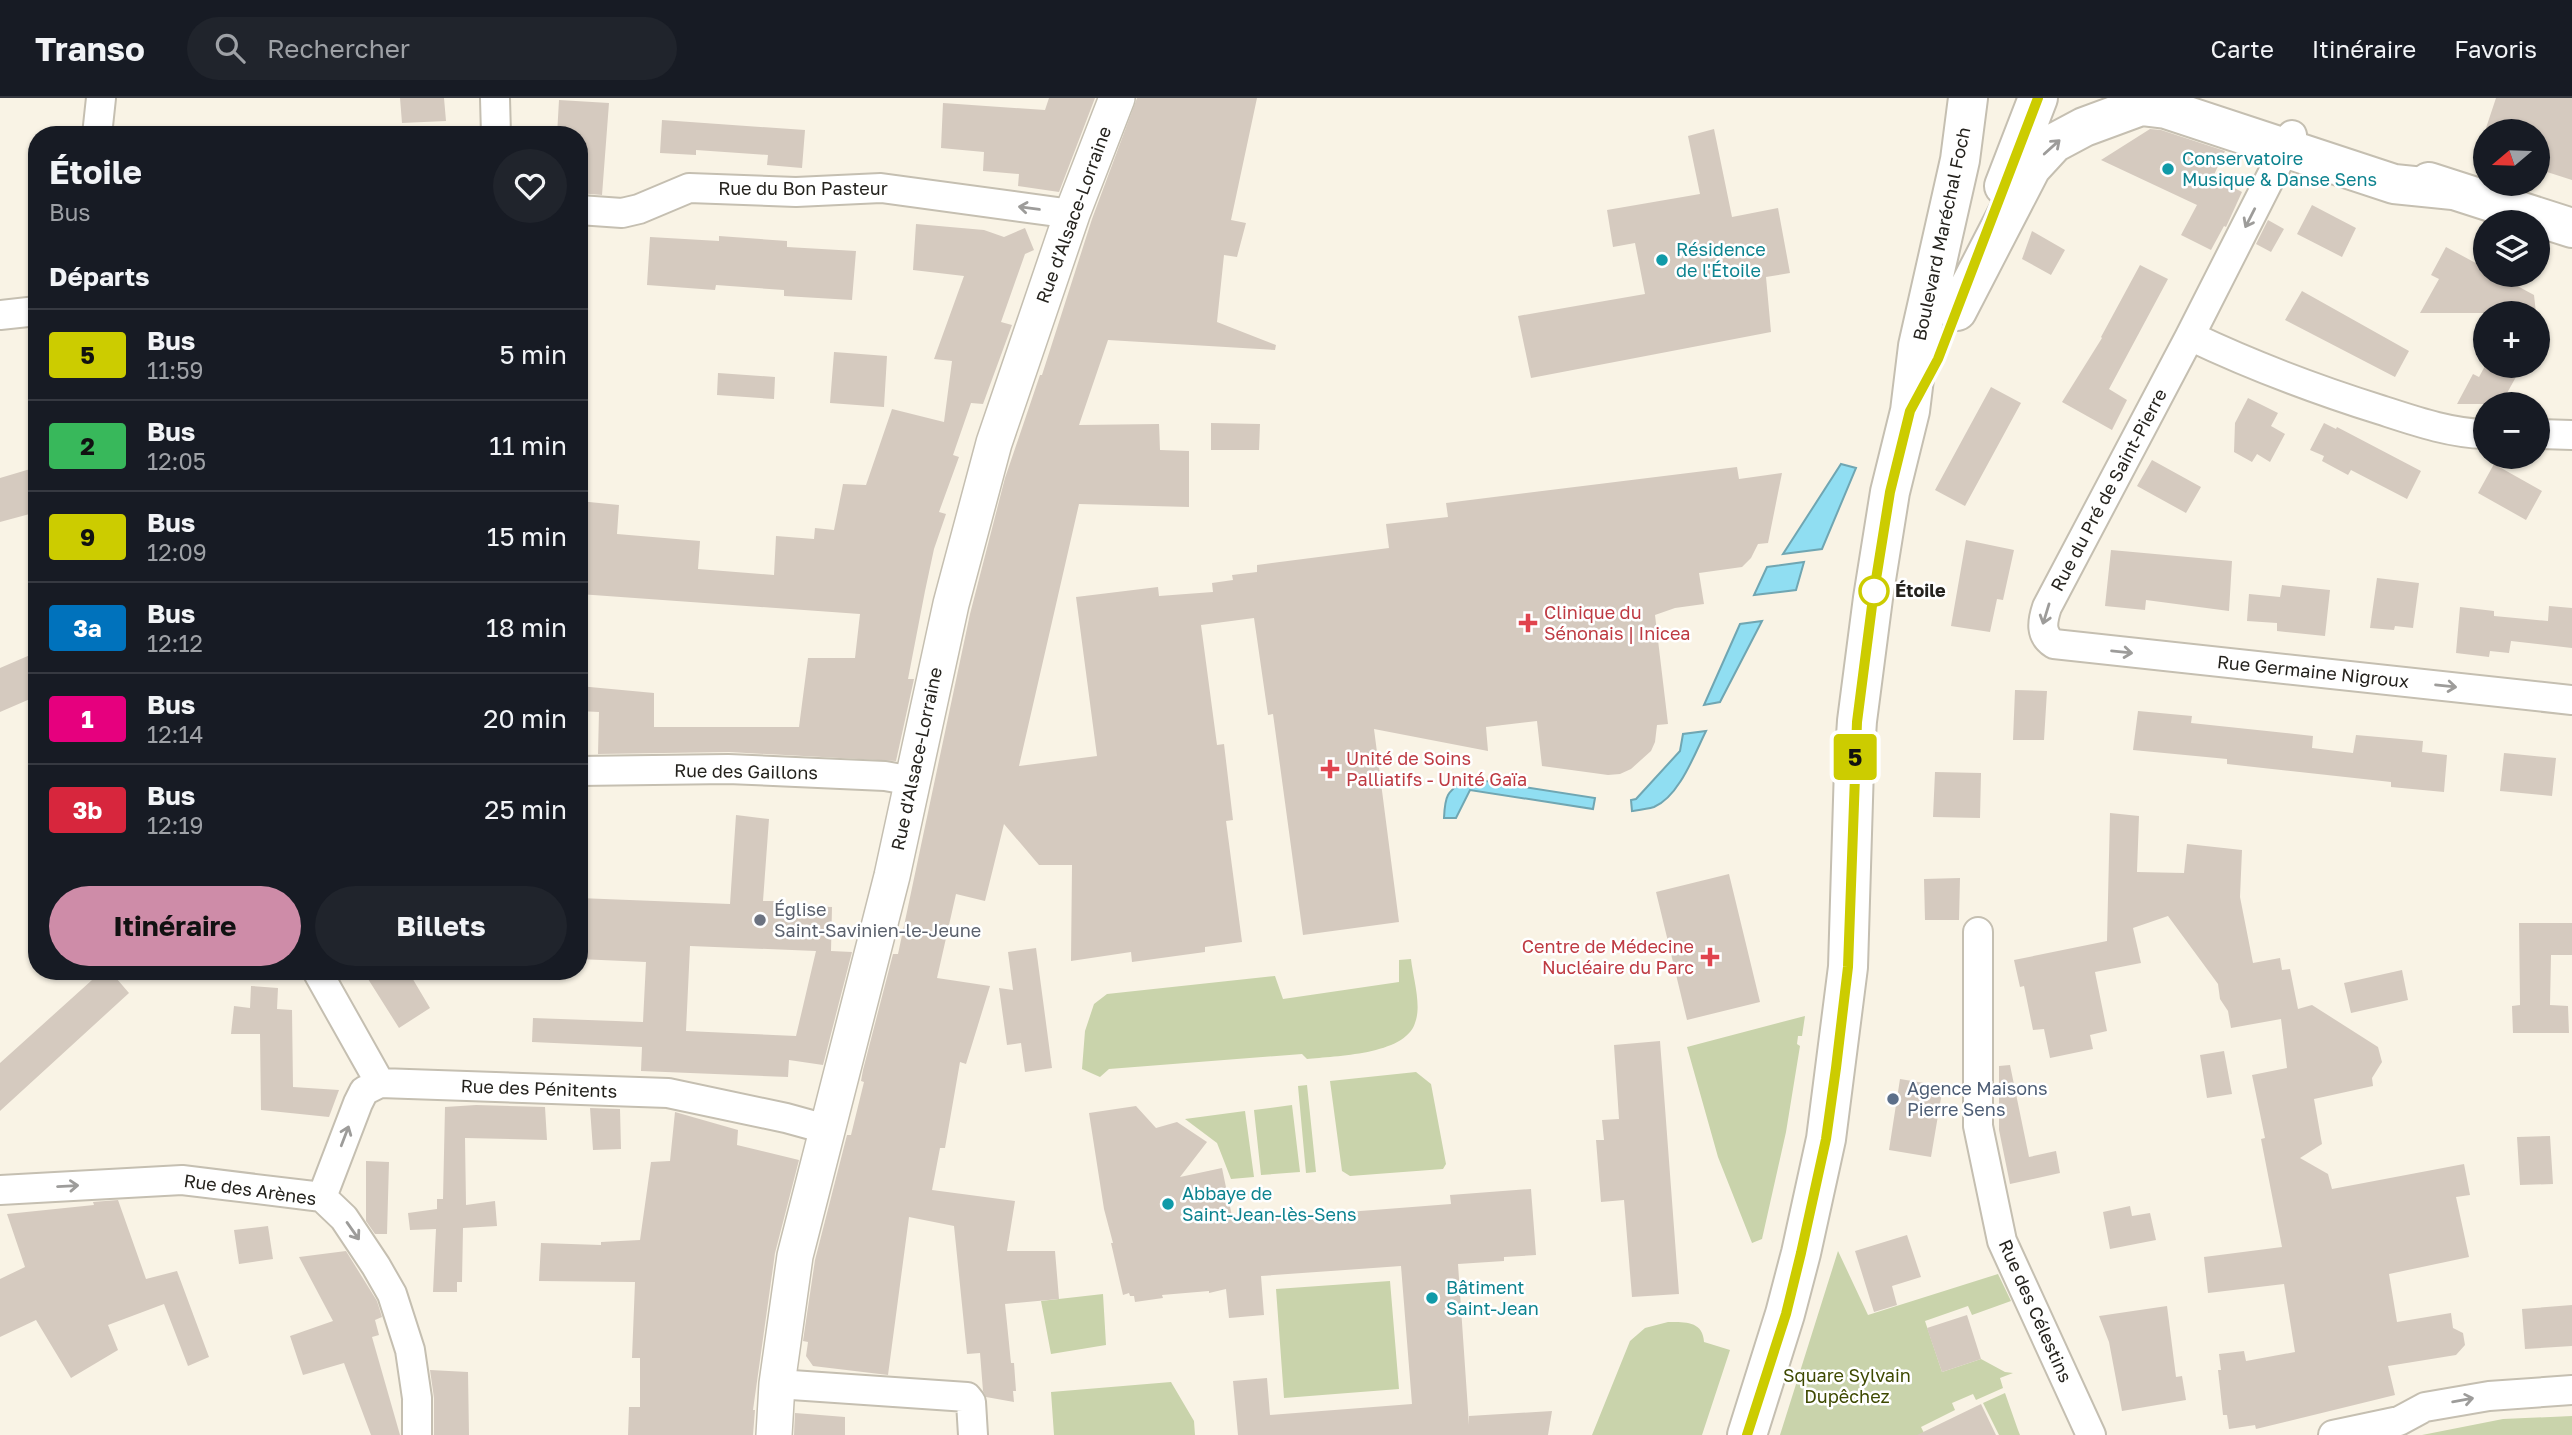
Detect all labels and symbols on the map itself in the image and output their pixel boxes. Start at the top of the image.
north arrow [2473,119,2550,196]
street label: Rue d'Alsace-Lorraine [1031,123,1115,306]
street label: Boulevard Maréchal Foch [1908,125,1974,343]
one-way arrow [2043,139,2061,155]
place label: Conservatoire Musique & Danse Sens [2182,147,2377,190]
marker: Conservatoire Musique & Danse Sens [2160,161,2176,177]
street label: Rue du Bon Pasteur [718,177,888,199]
one-way arrow [1018,201,1040,214]
one-way arrow [2243,207,2256,228]
place label: Résidence de l'Étoile [1676,238,1766,281]
marker: Résidence de l'Étoile [1654,252,1670,268]
street label: Rue du Pré de Saint-Pierre [2045,385,2171,595]
marker: Étoile [1859,576,1889,606]
place label: Étoile [1895,579,1946,601]
place label: Clinique du Sénonais | Inicea [1544,601,1691,644]
one-way arrow [2039,602,2052,624]
marker: Clinique du Sénonais | Inicea [1518,613,1538,633]
one-way arrow [2110,645,2133,658]
street label: Rue Germaine Nigroux [2216,650,2410,692]
street label: Rue d'Alsace-Lorraine [886,665,946,852]
one-way arrow [2434,680,2457,693]
line badge: 5 [1832,734,1878,780]
place label: Unité de Soins Palliatifs - Unité Gaïa [1346,747,1527,790]
street label: Rue des Gaillons [674,759,818,783]
marker: Unité de Soins Palliatifs - Unité Gaïa [1320,759,1340,779]
place label: Église Saint-Savinien-le-Jeune [774,898,981,941]
marker: Église Saint-Savinien-le-Jeune [752,912,768,928]
place label: Centre de Médecine Nucléaire du Parc [1522,935,1694,978]
marker: Centre de Médecine Nucléaire du Parc [1700,947,1720,967]
street label: Rue des Pénitents [460,1074,618,1102]
place label: Agence Maisons Pierre Sens [1907,1077,2048,1120]
marker: Agence Maisons Pierre Sens [1885,1091,1901,1107]
one-way arrow [340,1125,353,1147]
street label: Rue des Arènes [182,1169,318,1209]
one-way arrow [56,1180,79,1193]
place label: Abbaye de Saint-Jean-lès-Sens [1182,1182,1357,1225]
marker: Abbaye de Saint-Jean-lès-Sens [1160,1196,1176,1212]
one-way arrow [346,1221,360,1240]
street label: Rue des Célestins [1995,1236,2077,1385]
place label: Bâtiment Saint-Jean [1446,1276,1539,1319]
marker: Bâtiment Saint-Jean [1424,1290,1440,1306]
park label: Square Sylvain Dupêchez [1783,1364,1911,1407]
one-way arrow [2451,1393,2474,1407]

